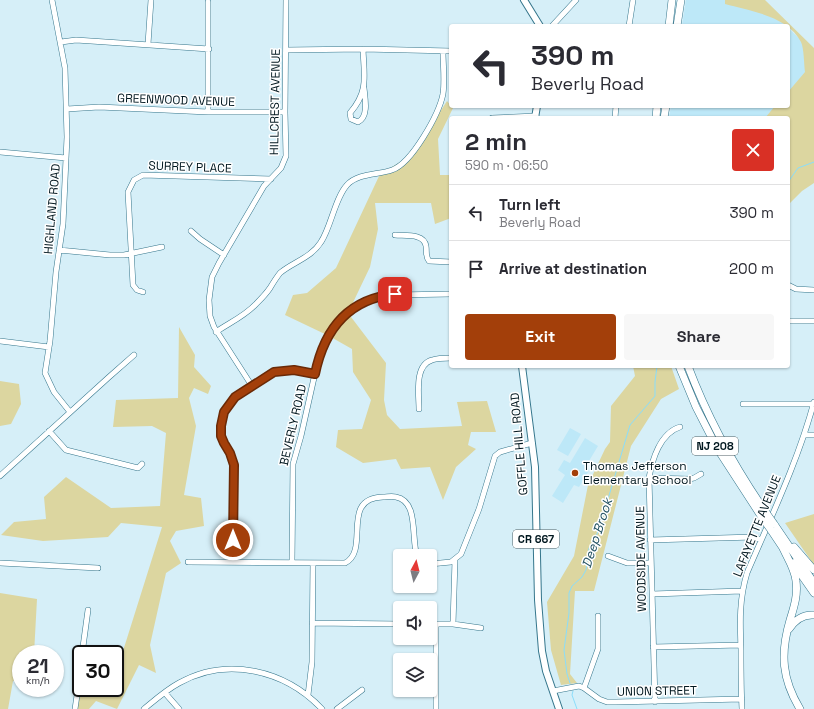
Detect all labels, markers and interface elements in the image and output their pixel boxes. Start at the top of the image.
text: 390 m [531,37,615,73]
icon: left [465,40,517,92]
street label: HILLCREST AVENUE [266,49,284,155]
text: Beverly Road [531,72,644,95]
street label: GREENWOOD AVENUE [117,90,235,110]
text: 2 min [465,126,527,157]
button: close [732,129,774,171]
text: 590 m · 06:50 [465,157,548,174]
street label: SURREY PLACE [148,158,232,176]
street label: HIGHLAND ROAD [40,163,64,255]
text: Turn left [499,195,561,214]
icon: left [465,202,487,224]
text: 390 m [729,203,774,222]
text: Beverly Road [499,214,581,231]
icon: arrive [465,258,487,280]
text: Arrive at destination [499,259,647,278]
text: 200 m [729,259,774,278]
pin [378,277,412,311]
icon: arrive [384,283,406,305]
button: Exit [465,314,616,360]
button: Share [624,314,774,360]
street label: BEVERLY ROAD [276,383,310,467]
street label: GOFFLE HILL ROAD [507,392,531,496]
road number: NJ 208 [692,437,738,455]
place label: Thomas Jefferson Elementary School [583,458,691,488]
marker: Thomas Jefferson Elementary School [570,468,580,478]
street label: LAFAYETTE AVENUE [729,473,785,579]
water label: Deep Brook [578,494,617,570]
street label: WOODSIDE AVENUE [632,506,650,612]
position arrow [212,519,254,561]
road number: CR 667 [513,530,559,548]
north arrow [393,549,437,593]
map controls [393,549,437,697]
button: sound [393,601,437,645]
speed limit sign: 30 [72,645,124,697]
text: 21 [28,653,48,679]
button: layers [393,653,437,697]
text: km/h [26,674,50,687]
street label: UNION STREET [617,682,697,700]

